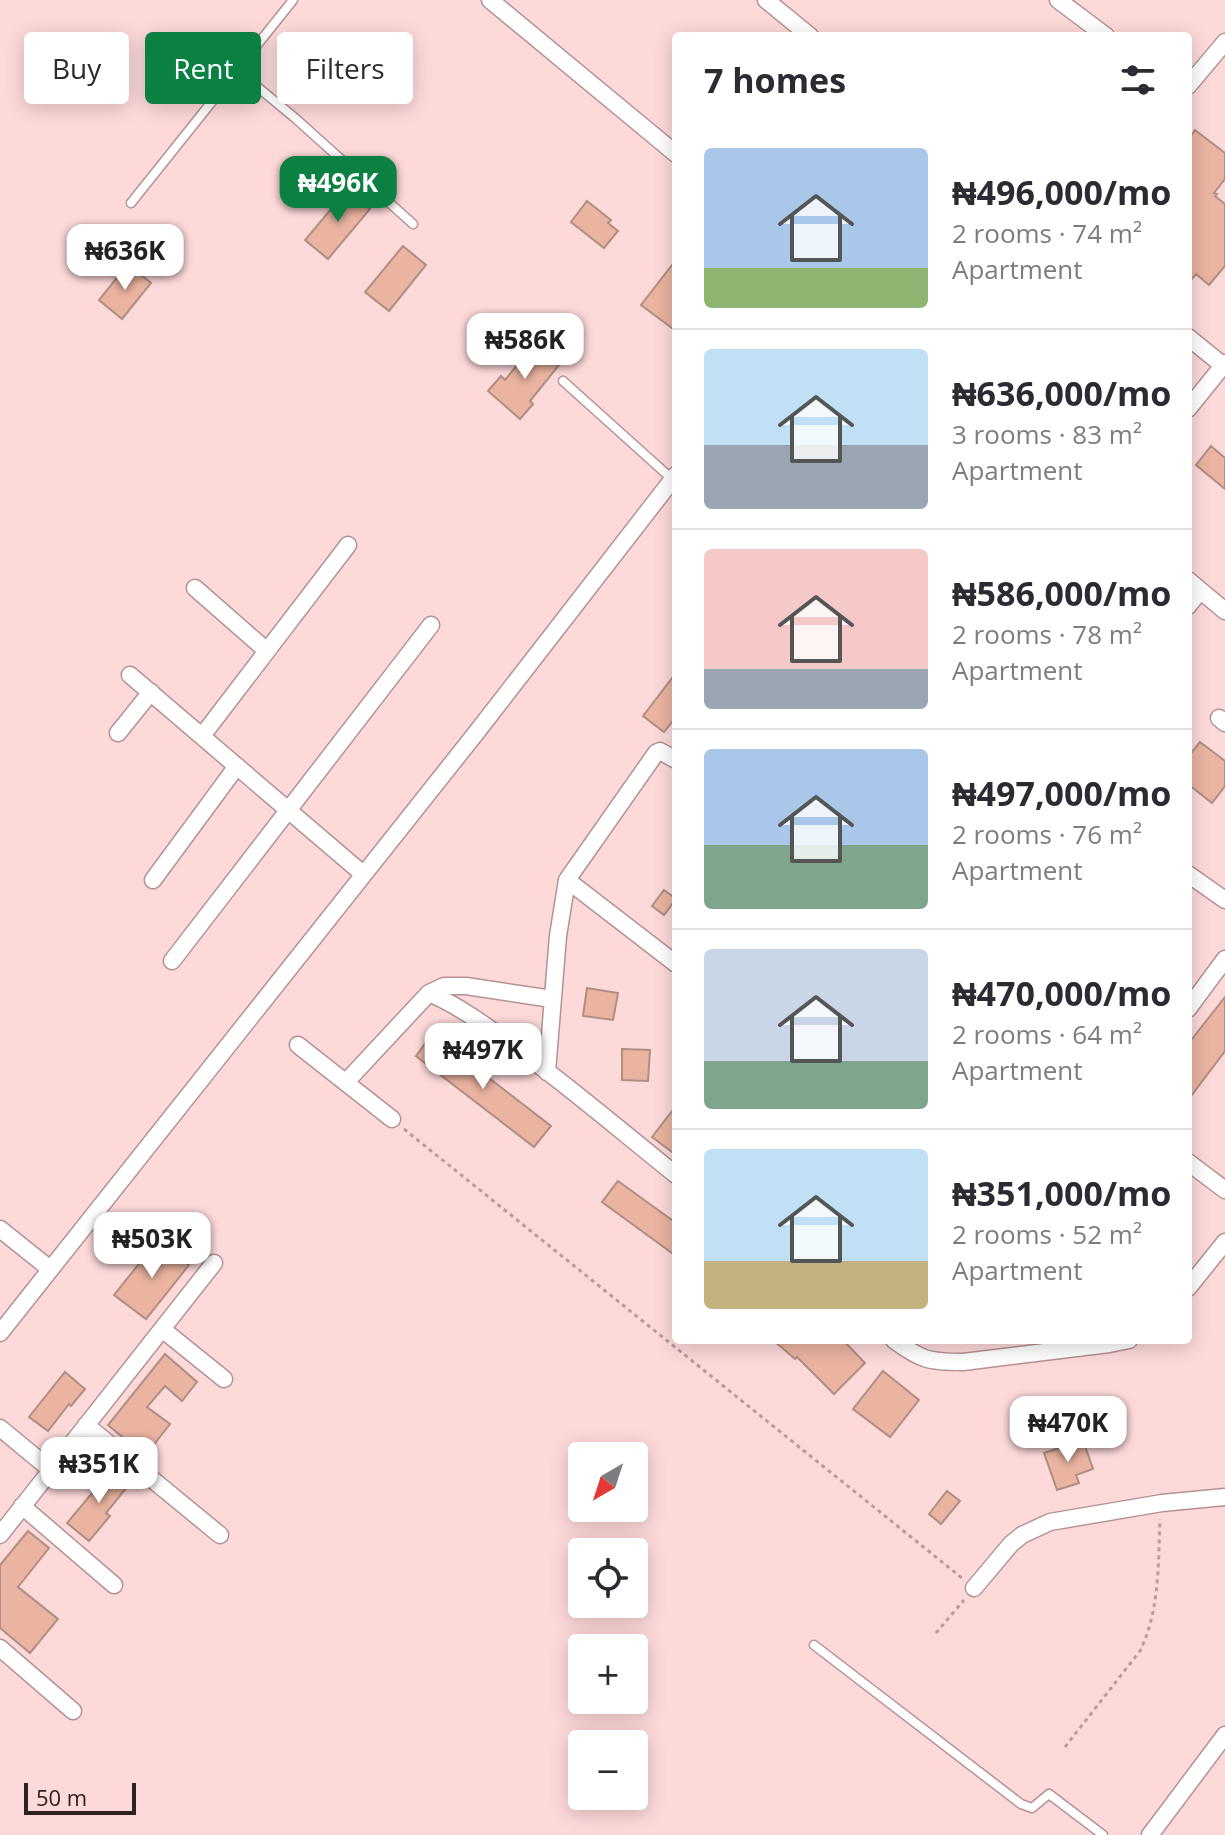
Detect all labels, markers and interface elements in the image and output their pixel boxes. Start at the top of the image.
chip: Buy [24,32,129,104]
chip: Rent [145,32,261,104]
chip: Filters [277,32,413,104]
text: 7 homes [704,57,846,103]
icon: filters [1116,58,1160,102]
pin: ₦496K [282,156,394,224]
text: ₦496K [298,164,378,200]
text: ₦496,000/mo [952,169,1171,215]
icon: home [768,180,864,276]
text: 2 rooms · 74 m² [952,215,1142,251]
pin: ₦636K [69,224,181,292]
text: ₦636K [85,232,165,268]
text: Apartment [952,251,1083,287]
pin: ₦586K [469,313,581,381]
text: ₦586K [485,321,565,357]
text: ₦636,000/mo [952,370,1171,416]
icon: home [768,381,864,477]
text: 3 rooms · 83 m² [952,416,1142,452]
text: Apartment [952,452,1083,488]
text: ₦586,000/mo [952,570,1171,616]
icon: home [768,581,864,677]
text: 2 rooms · 78 m² [952,616,1142,652]
text: Apartment [952,652,1083,688]
text: ₦497,000/mo [952,770,1171,816]
icon: home [768,781,864,877]
text: 2 rooms · 76 m² [952,816,1142,852]
text: Apartment [952,852,1083,888]
text: ₦470,000/mo [952,970,1171,1016]
icon: home [768,981,864,1077]
text: 2 rooms · 64 m² [952,1016,1142,1052]
pin: ₦497K [427,1023,539,1091]
text: ₦497K [443,1031,523,1067]
text: Apartment [952,1052,1083,1088]
text: ₦351,000/mo [952,1170,1171,1216]
icon: home [768,1181,864,1277]
pin: ₦503K [96,1212,208,1280]
text: 2 rooms · 52 m² [952,1216,1142,1252]
text: ₦503K [112,1220,192,1256]
text: Apartment [952,1252,1083,1288]
pin: ₦470K [1012,1396,1124,1464]
text: ₦470K [1028,1404,1108,1440]
pin: ₦351K [43,1437,155,1505]
north arrow [568,1442,648,1522]
map controls [568,1442,648,1810]
text: ₦351K [59,1445,139,1481]
button: locate [568,1538,648,1618]
button: + [568,1634,648,1714]
button: − [568,1730,648,1810]
scale bar [24,1779,136,1815]
text: 50 m [36,1782,87,1812]

